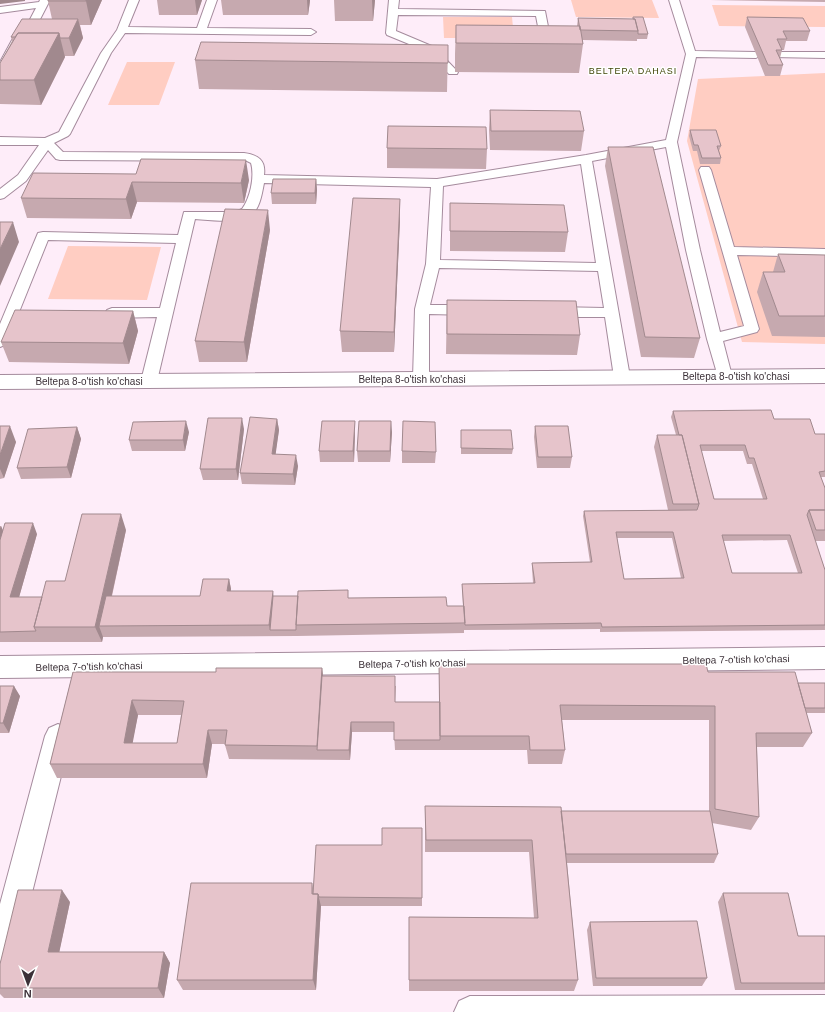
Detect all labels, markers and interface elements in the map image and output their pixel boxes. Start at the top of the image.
district label: BELTEPA DAHASI [589,66,677,76]
street label: Beltepa 8-o'tish ko'chasi [682,371,790,382]
street label: Beltepa 8-o'tish ko'chasi [358,374,466,385]
street label: Beltepa 8-o'tish ko'chasi [35,376,143,387]
street label: Beltepa 7-o'tish ko'chasi [682,653,790,666]
street label: Beltepa 7-o'tish ko'chasi [358,657,466,670]
street label: Beltepa 7-o'tish ko'chasi [35,660,143,673]
north arrow [8,964,48,1004]
text: N [24,988,32,1000]

